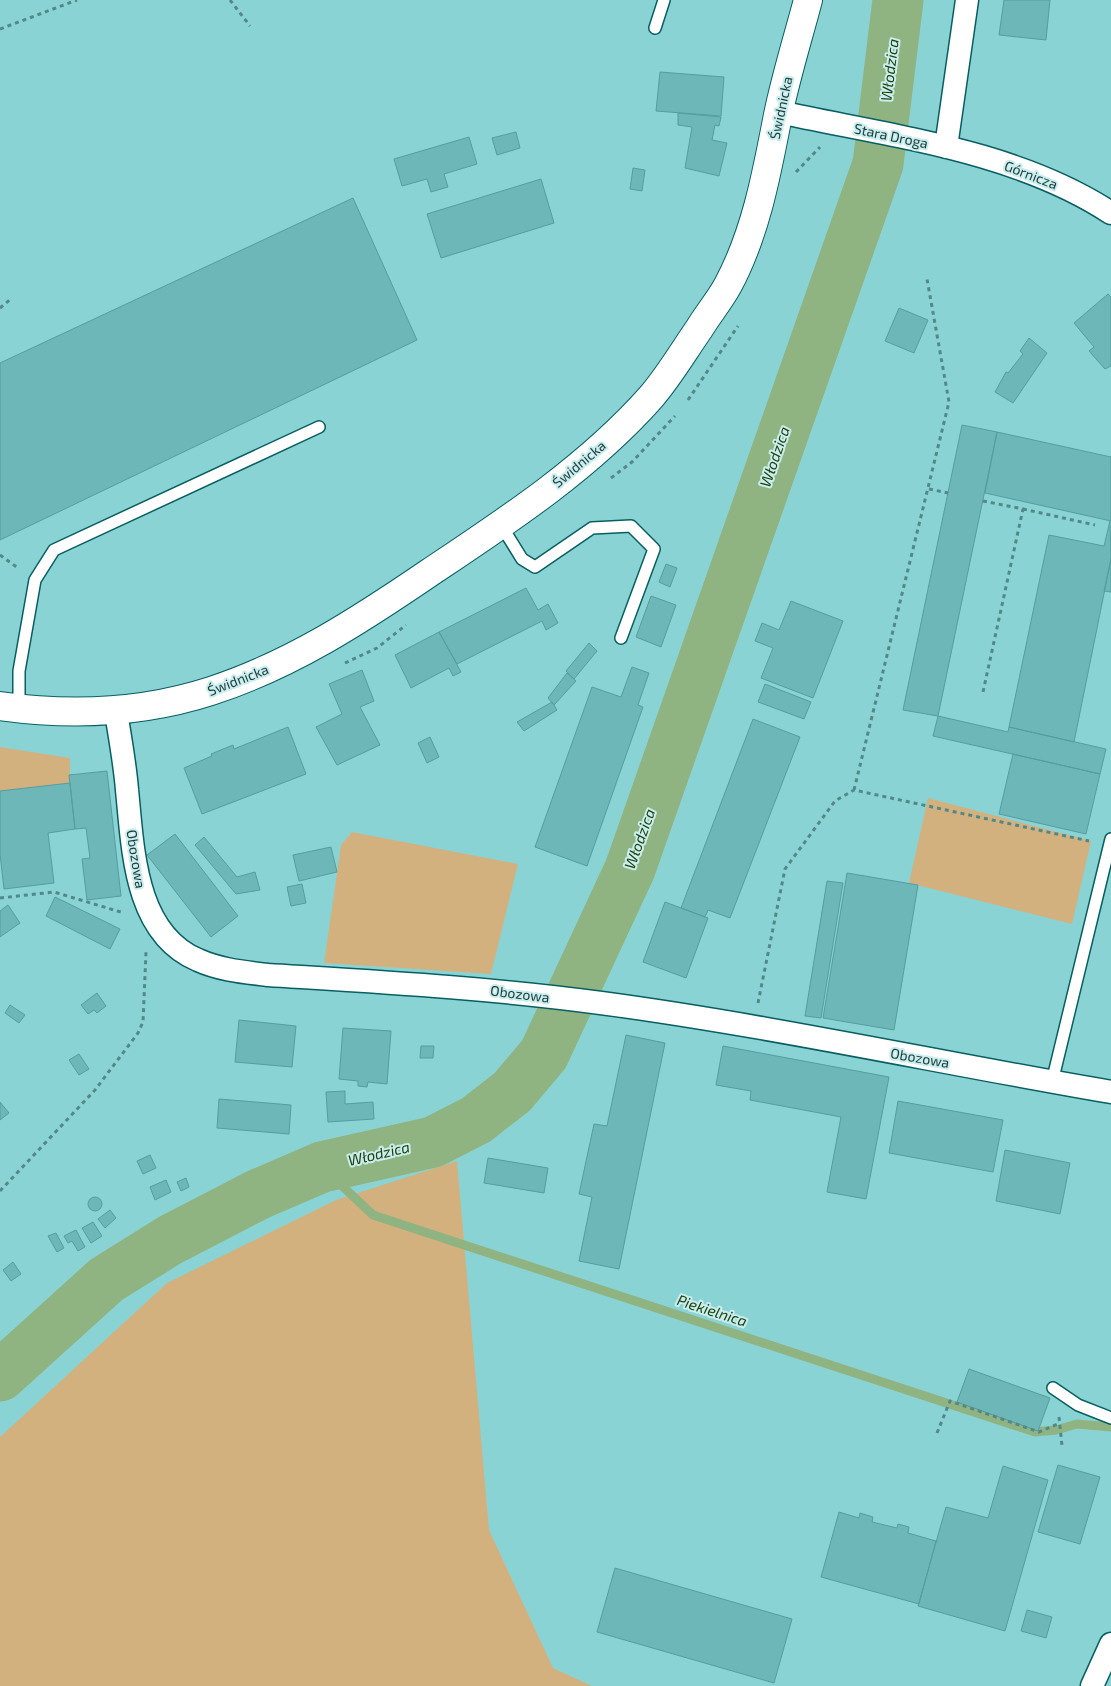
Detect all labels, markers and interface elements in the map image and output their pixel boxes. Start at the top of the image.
water label: Włodzica [876,38,902,102]
street label: Świdnicka [766,75,795,141]
street label: Stara Droga [852,119,930,152]
street label: Górnicza [1002,157,1060,192]
water label: Włodzica [755,424,793,489]
street label: Świdnicka [549,437,609,491]
street label: Świdnicka [205,660,271,699]
water label: Włodzica [620,806,658,871]
street label: Obozowa [123,828,150,890]
street label: Obozowa [489,981,551,1006]
street label: Obozowa [889,1044,951,1071]
water label: Włodzica [346,1137,411,1169]
water label: Piekielnica [675,1290,750,1330]

